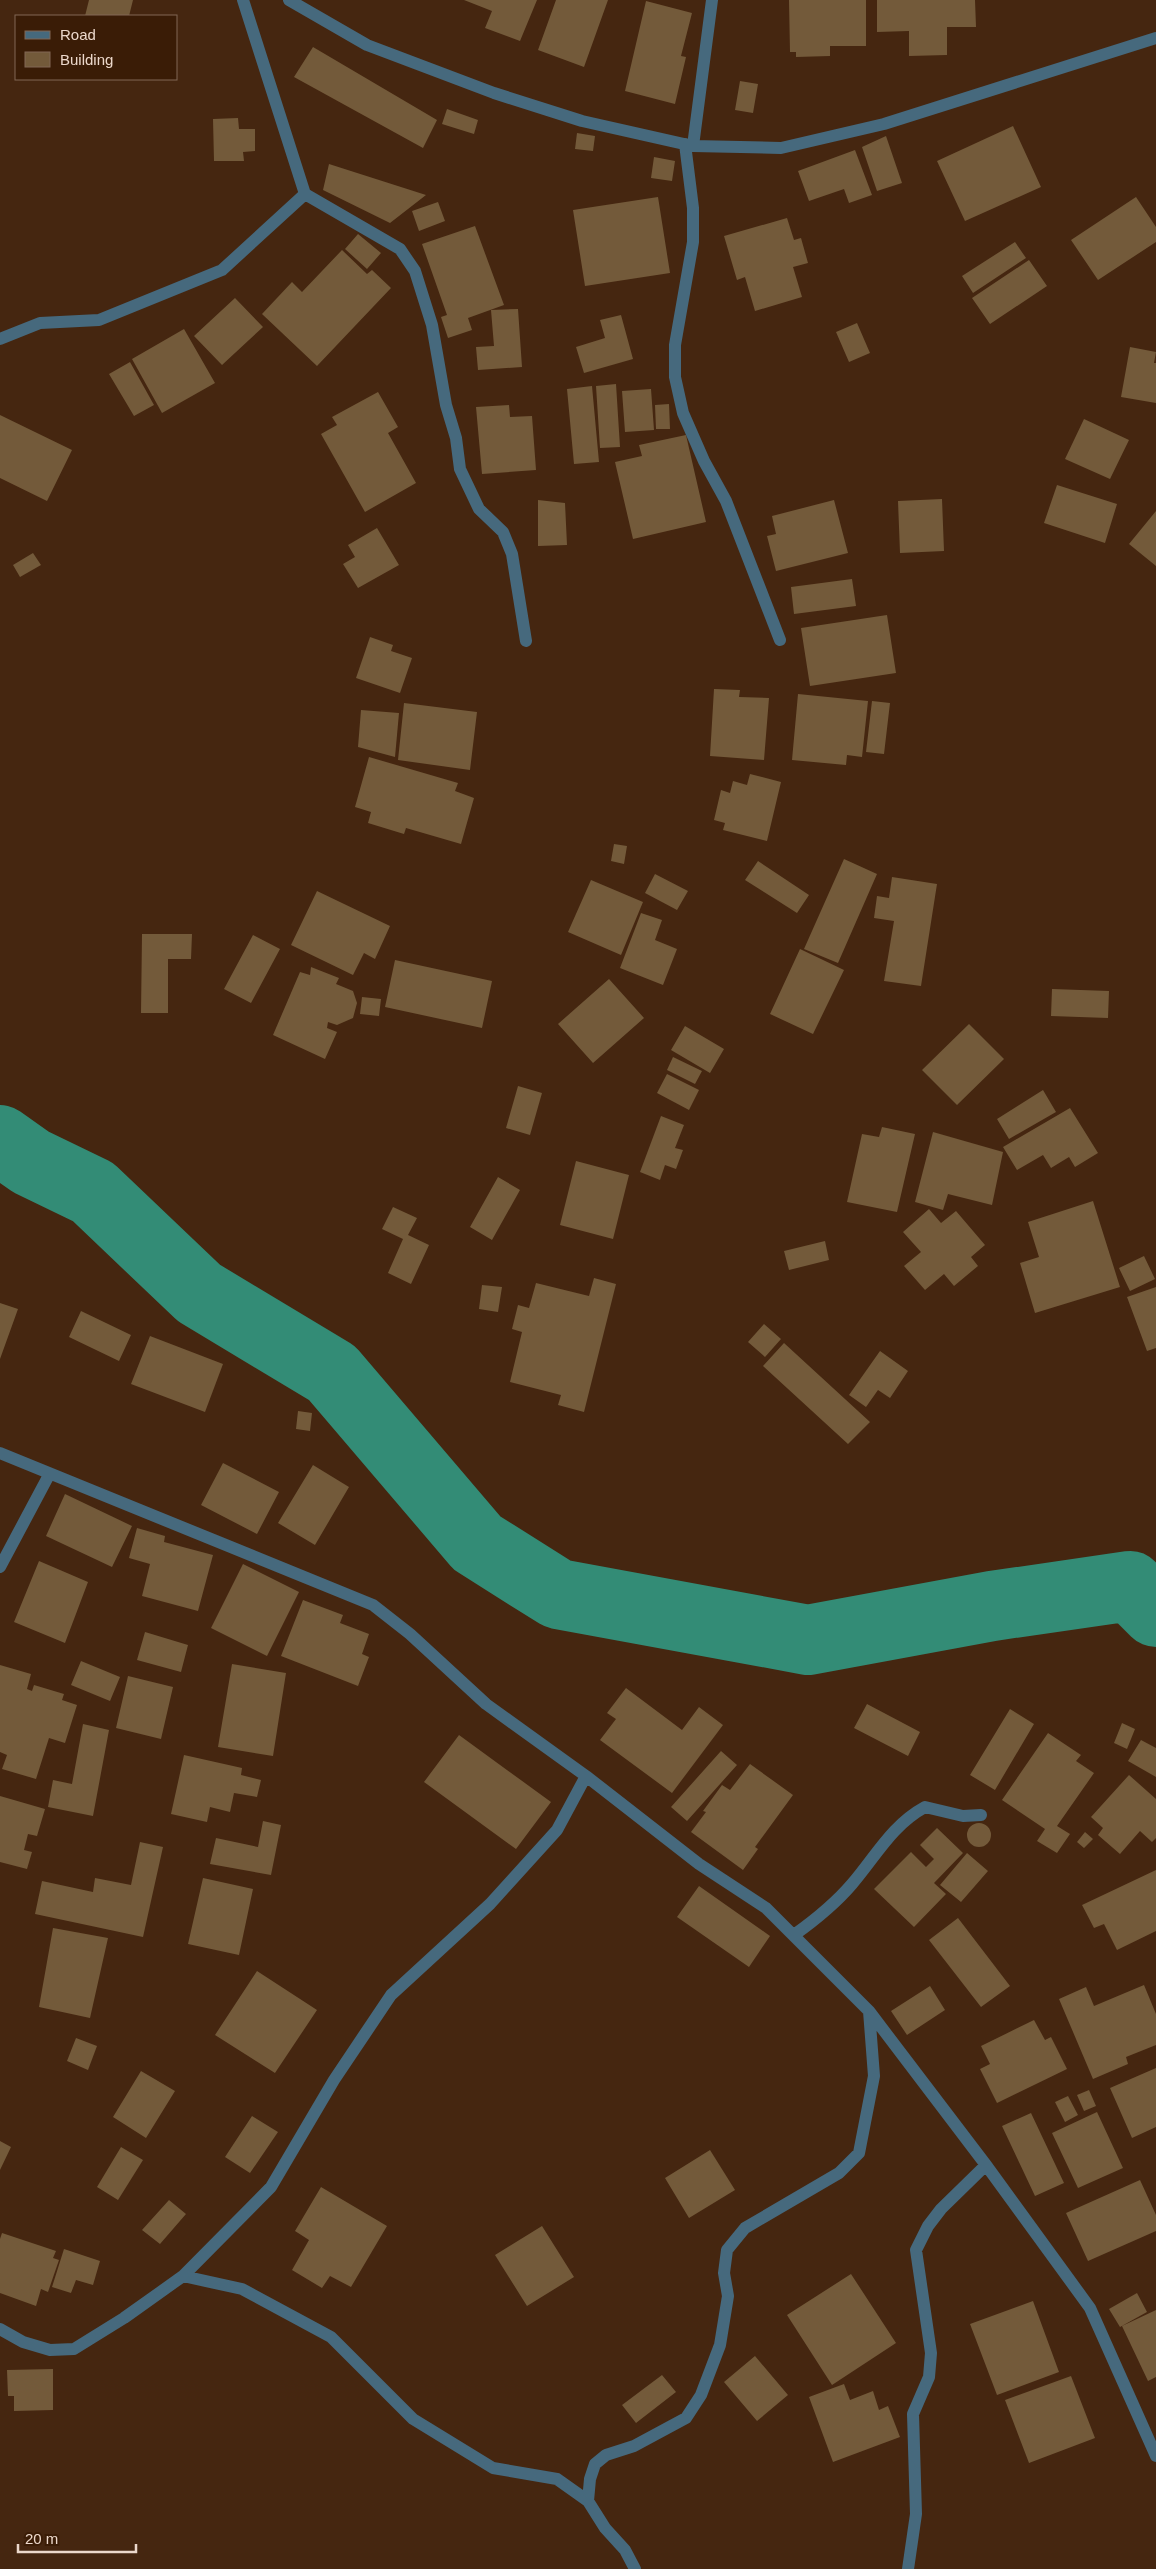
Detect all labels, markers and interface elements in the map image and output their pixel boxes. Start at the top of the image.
legend [15,15,178,80]
text: Road [60,26,96,43]
text: Building [60,51,113,68]
scale bar [18,2522,135,2554]
text: 20 m [25,2530,58,2547]

